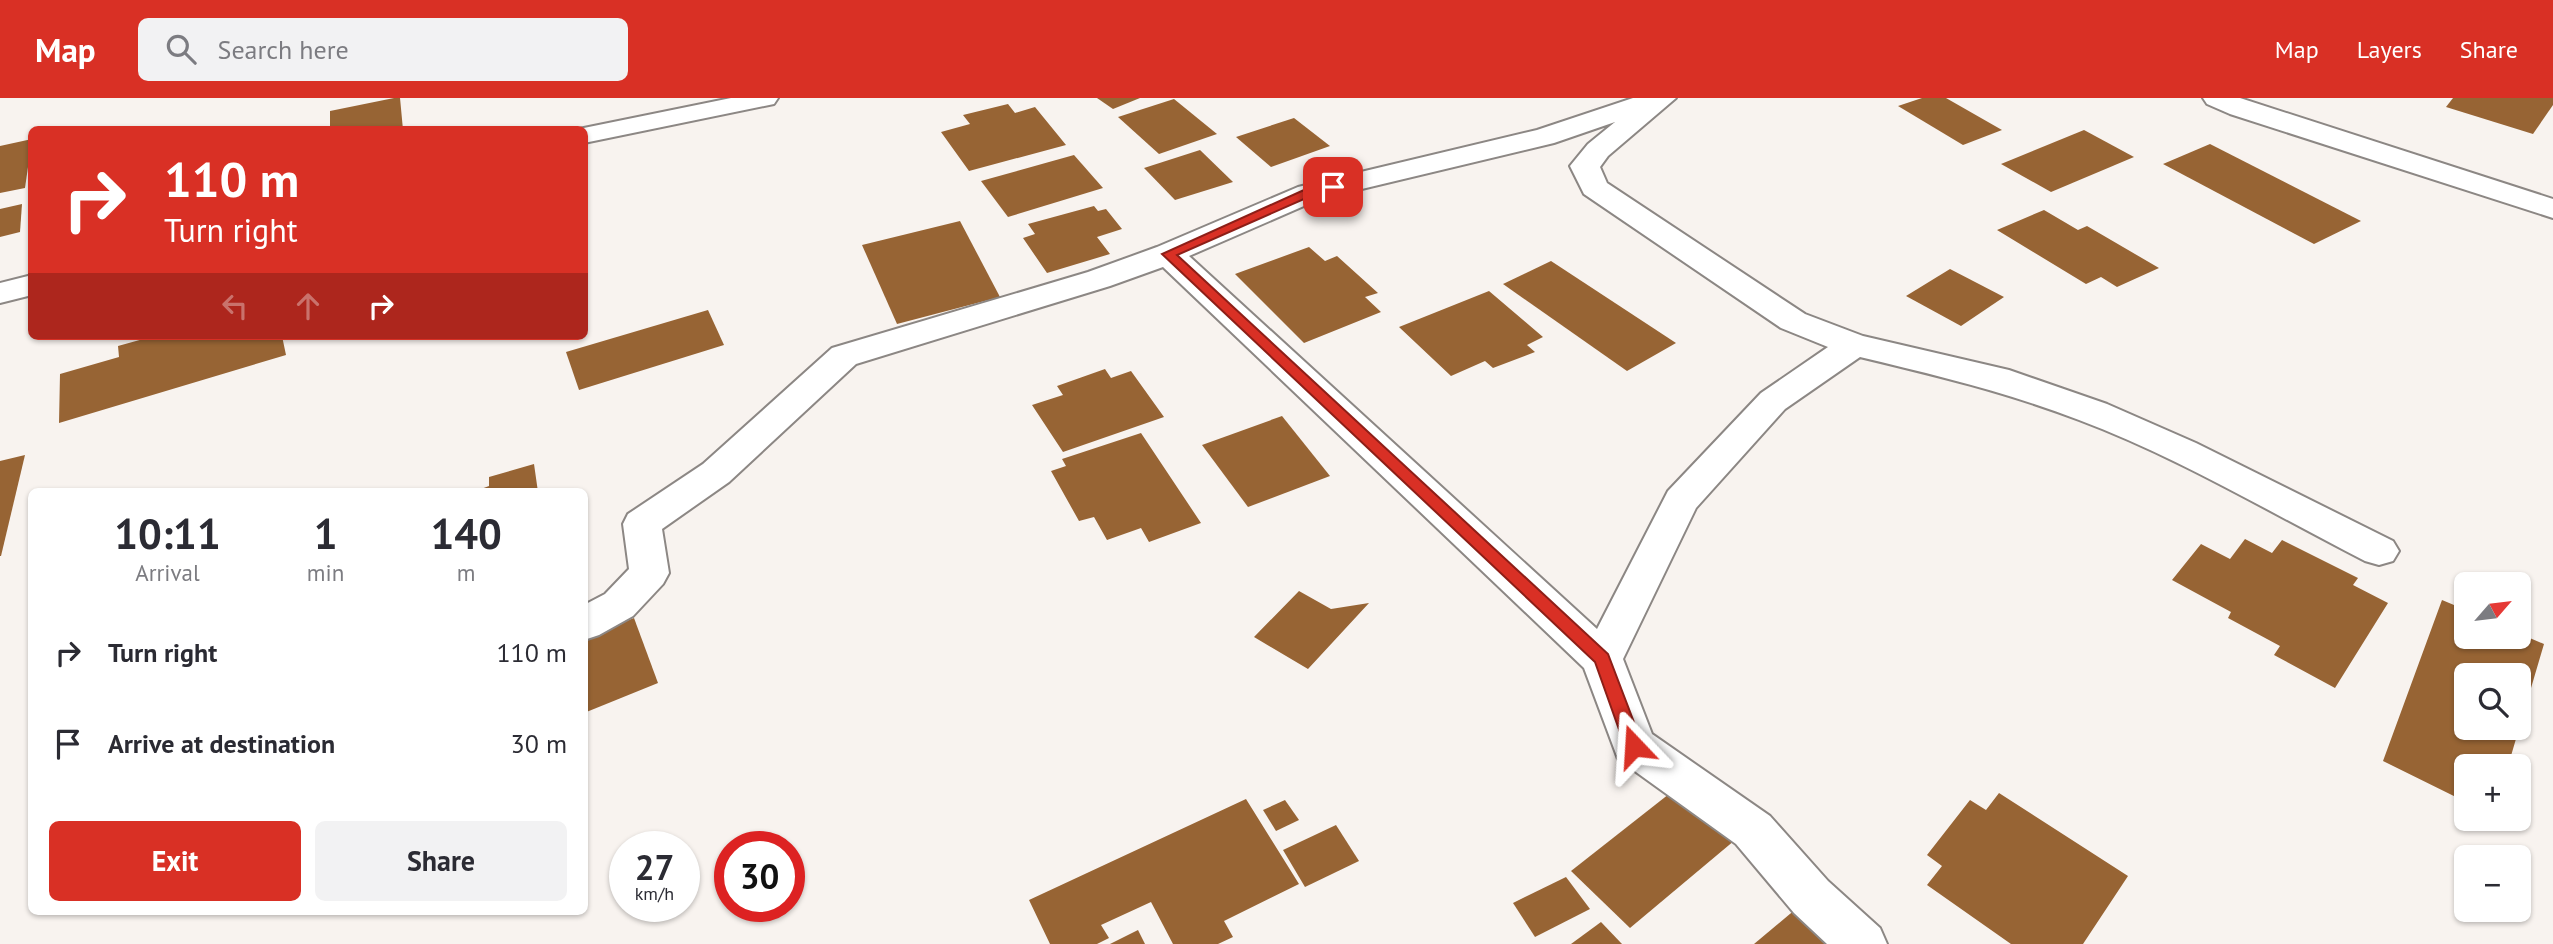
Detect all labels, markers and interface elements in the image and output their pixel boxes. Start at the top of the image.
search box [138,18,628,81]
text: Map [35,28,96,71]
icon: search [162,30,200,68]
text: Search here [218,33,349,66]
text: Map [2275,34,2319,65]
text: Layers [2357,34,2422,65]
text: Share [2460,34,2518,65]
text: 110 m [164,147,299,211]
icon: right [49,154,140,245]
pin [1303,157,1363,217]
icon: arrive [1314,168,1352,206]
text: Turn right [164,209,298,251]
icon: left [216,287,254,325]
icon: ahead [289,287,327,325]
icon: right [362,287,400,325]
text: 10:11 [114,506,221,561]
text: 1 [314,506,337,561]
text: 140 [430,506,502,561]
text: Arrival [135,558,200,587]
text: min [307,558,344,587]
text: m [457,558,475,587]
north arrow [2454,572,2530,649]
map controls [2454,572,2531,922]
icon: right [49,634,87,672]
text: Turn right [108,636,217,669]
text: 110 m [496,636,567,669]
button: search [2454,663,2531,740]
position arrow [1597,709,1671,783]
icon: arrive [49,725,87,763]
text: Arrive at destination [108,727,335,760]
text: 30 m [511,727,567,760]
button: + [2454,754,2531,831]
button: Exit [49,821,301,901]
button: Share [315,821,567,901]
speed limit sign: 30 [714,831,805,922]
text: 27 [635,844,674,890]
button: − [2454,845,2531,922]
text: km/h [635,882,674,905]

